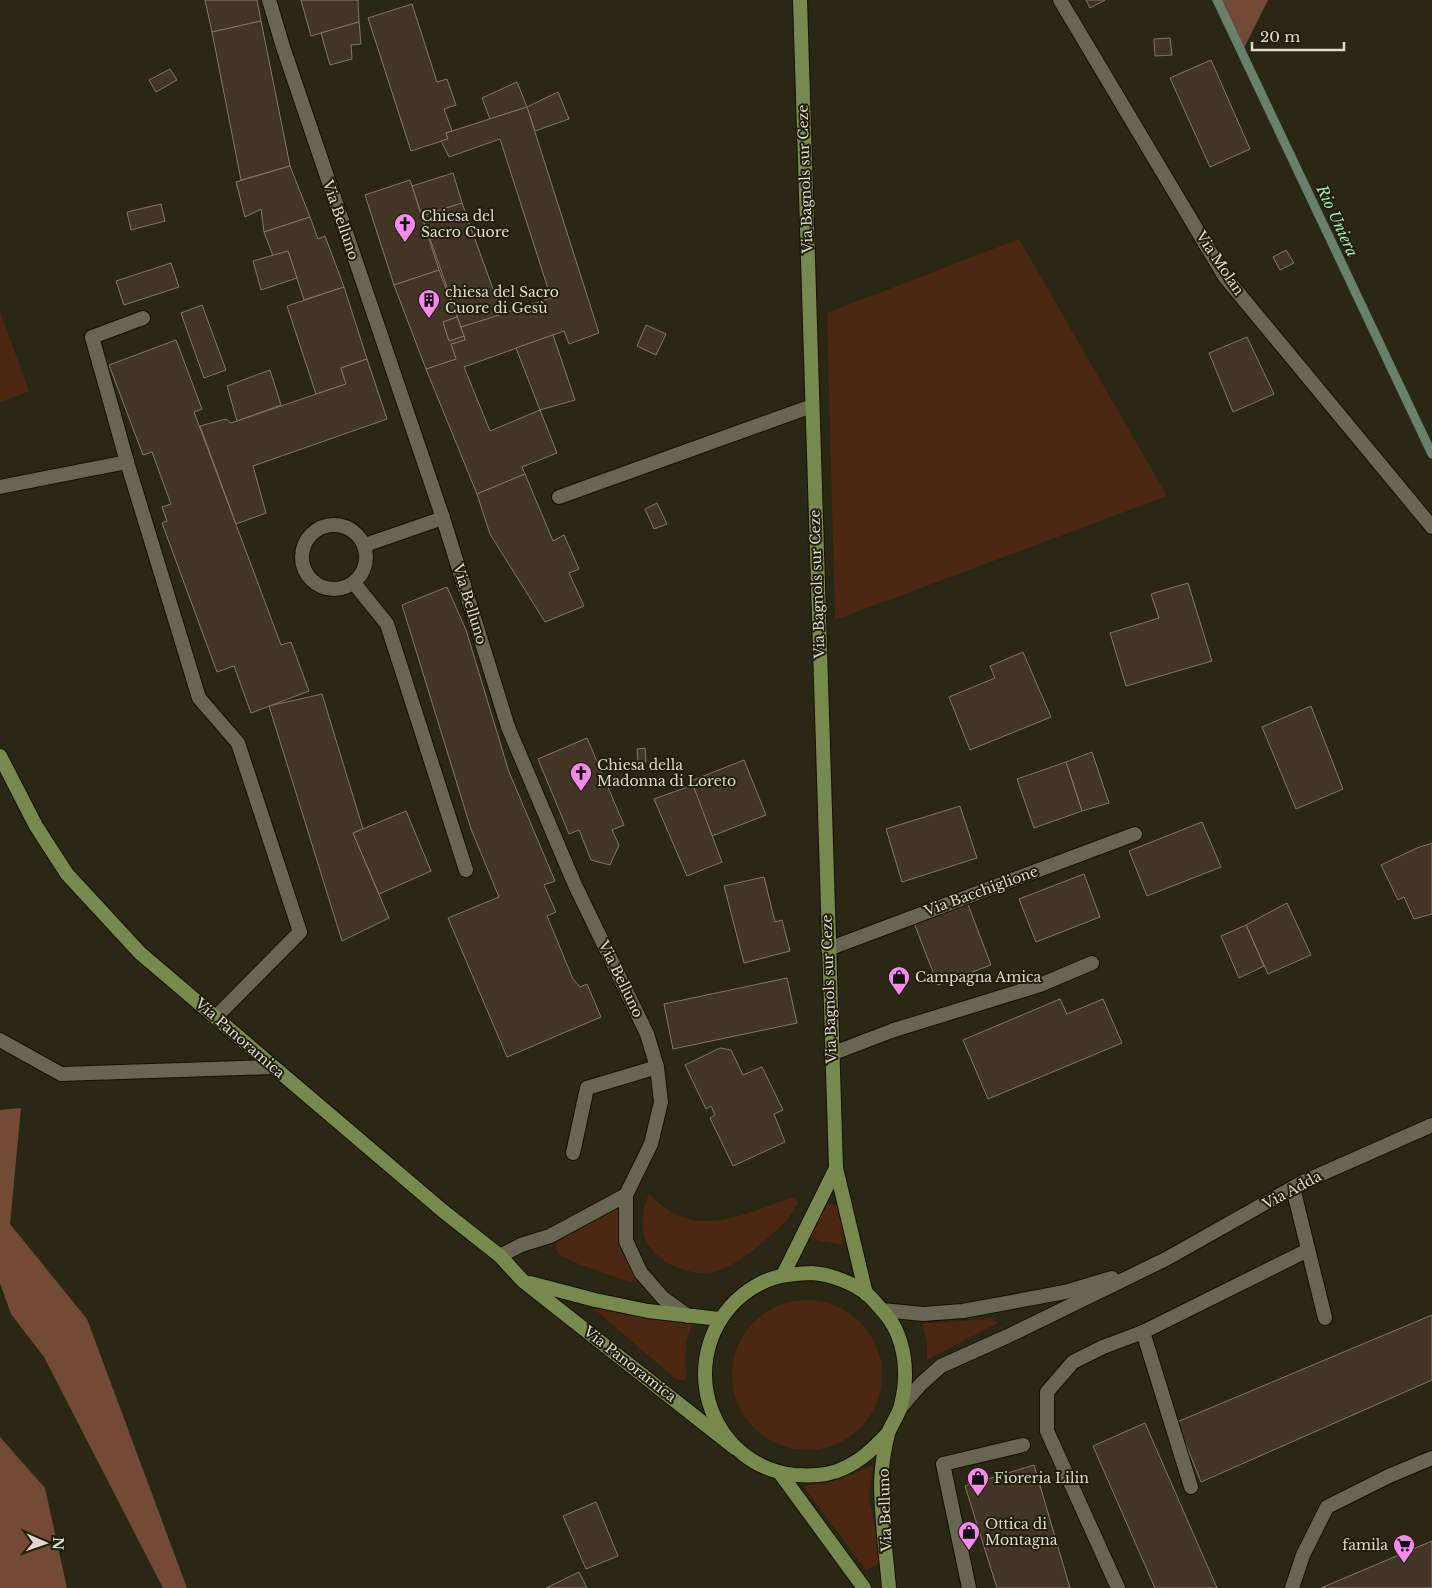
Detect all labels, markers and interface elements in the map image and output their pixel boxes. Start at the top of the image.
scale bar [1252,20,1344,52]
text: 20 m [1260,27,1300,46]
street label: Via Bagnols sur Ceze [793,104,817,255]
street label: Via Belluno [319,177,363,262]
water label: Rio Uniera [1312,181,1362,260]
place label: Chiesa del Sacro Cuore [421,207,509,241]
church icon: Chiesa del Sacro Cuore [393,212,417,243]
street label: Via Molan [1192,227,1248,299]
place label: chiesa del Sacro Cuore di Gesù [445,283,559,317]
building icon: chiesa del Sacro Cuore di Gesù [417,288,441,319]
street label: Via Bagnols sur Ceze [805,509,829,660]
street label: Via Belluno [449,561,491,646]
place label: Chiesa della Madonna di Loreto [597,756,736,790]
church icon: Chiesa della Madonna di Loreto [569,761,593,792]
street label: Via Bacchiglione [921,862,1040,920]
street label: Via Bagnols sur Ceze [817,914,841,1065]
street label: Via Belluno [594,937,647,1020]
shop icon: Campagna Amica [887,965,911,996]
place label: Campagna Amica [915,968,1041,986]
street label: Via Panoramica [191,994,289,1082]
street label: Via Adda [1259,1167,1325,1213]
street label: Via Panoramica [579,1322,680,1406]
shop icon: Fioreria Lilin [966,1466,990,1497]
street label: Via Belluno [875,1468,895,1553]
place label: Fioreria Lilin [994,1469,1089,1487]
place label: Ottica di Montagna [985,1515,1058,1549]
north arrow [20,1518,70,1568]
shop icon: Ottica di Montagna [957,1520,981,1551]
supermarket icon: famila [1392,1533,1416,1564]
place label: famila [1342,1536,1388,1554]
text: N [49,1537,67,1550]

